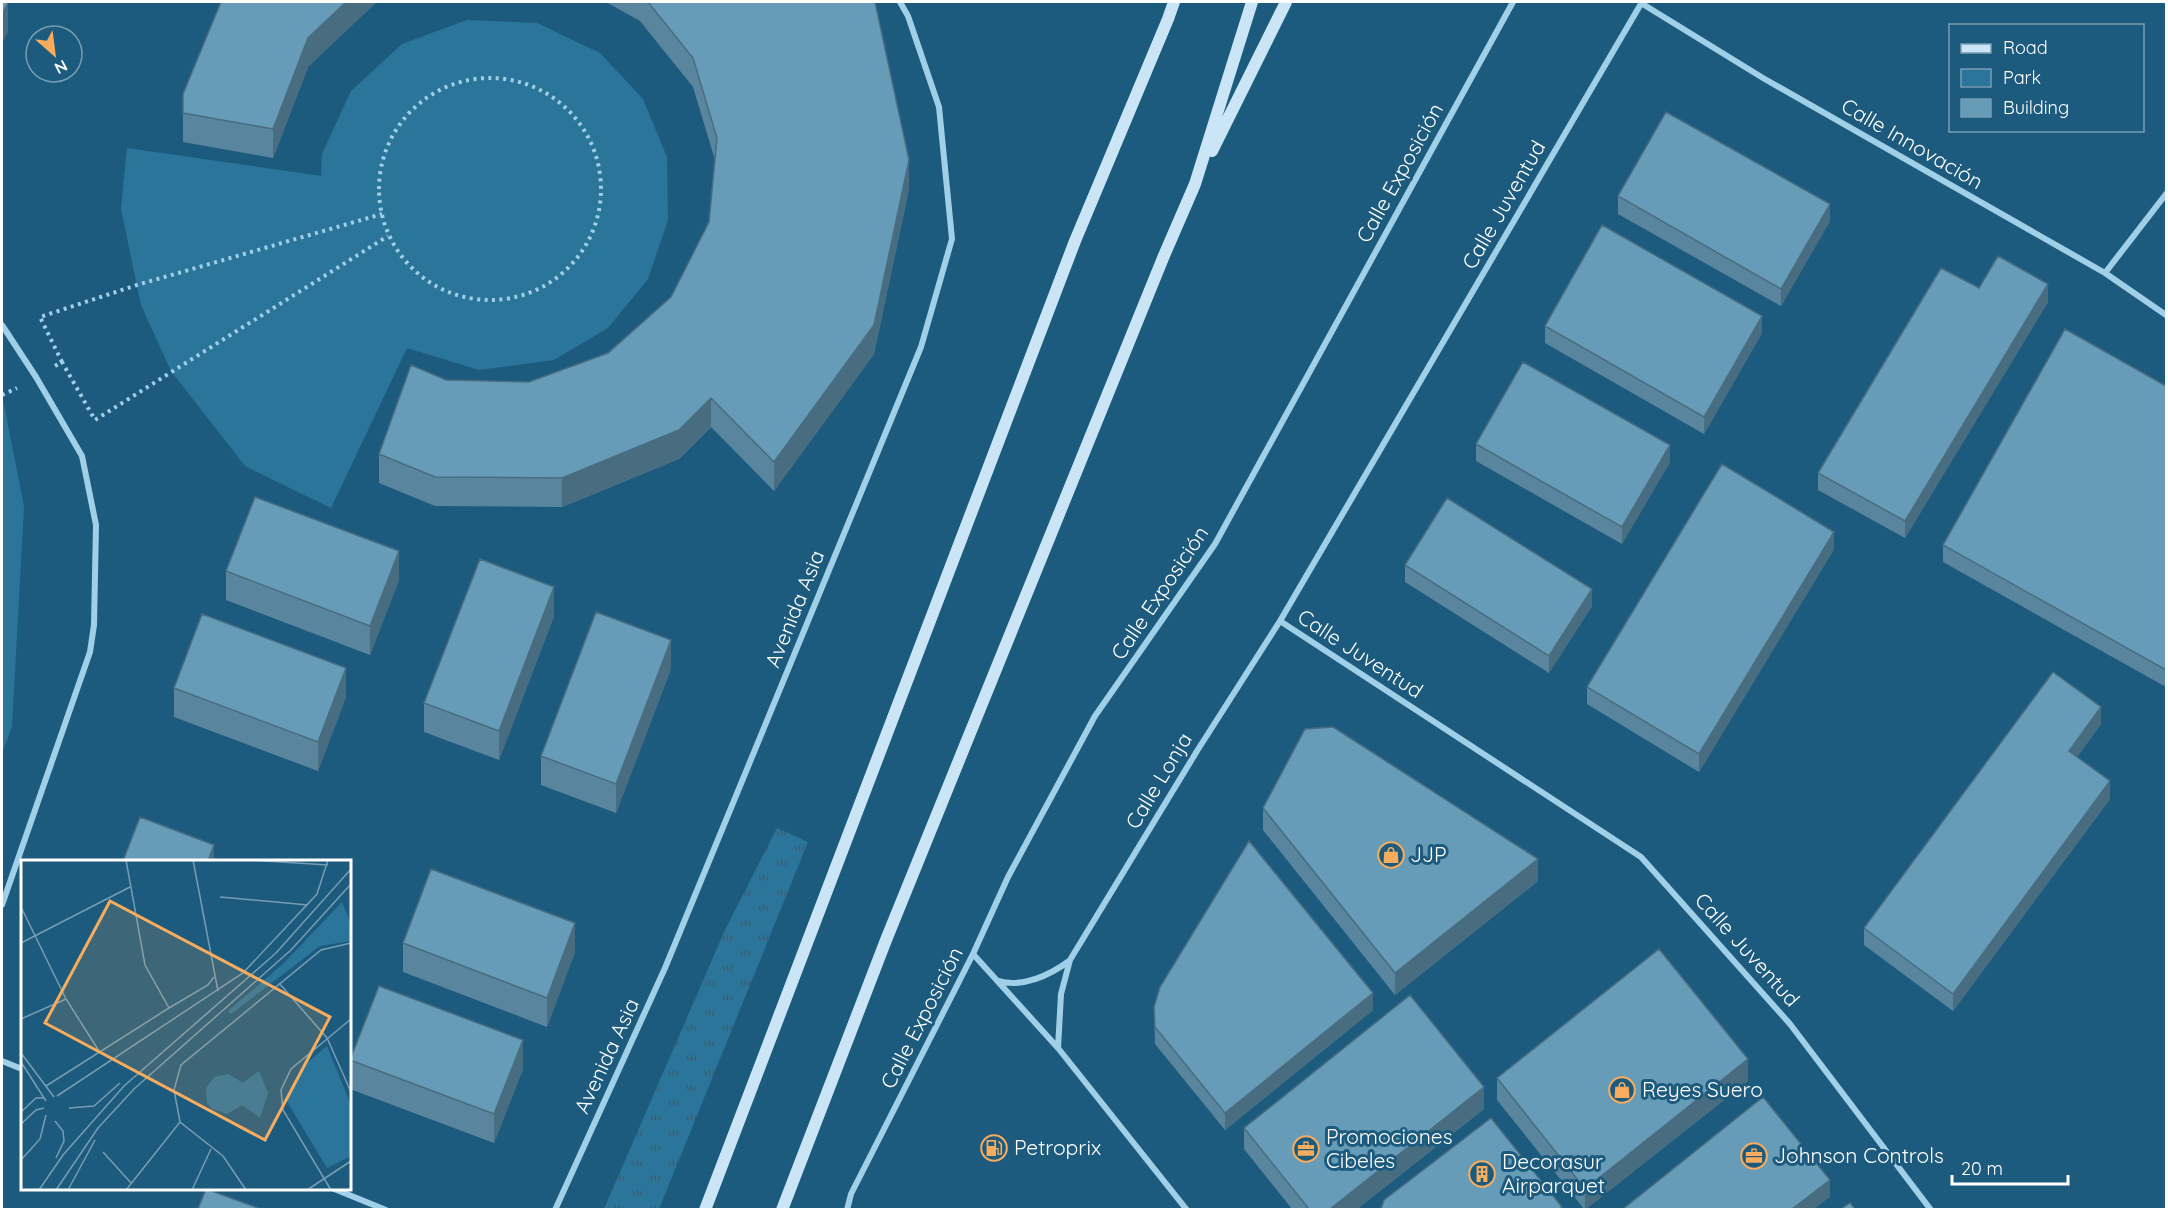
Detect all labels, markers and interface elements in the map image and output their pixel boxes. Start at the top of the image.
north arrow [24,24,84,84]
legend [1949,24,2144,132]
text: Road [2003,36,2048,59]
text: N [51,56,71,79]
text: Park [2003,66,2041,89]
street label: Calle Innovación [1837,92,1988,194]
text: Building [2003,96,2069,119]
street label: Calle Exposición [1350,98,1448,247]
street label: Calle Juventud [1456,136,1550,273]
street label: Calle Exposición [1105,521,1213,664]
street label: Avenida Asia [759,546,829,671]
street label: Calle Juventud [1293,603,1428,703]
street label: Calle Lonja [1119,728,1197,833]
shop icon: JJP [1376,840,1406,870]
place label: JJP [1410,841,1447,867]
inset map [21,860,351,1190]
street label: Calle Juventud [1690,887,1806,1012]
street label: Calle Exposición [874,942,968,1093]
street label: Avenida Asia [568,994,644,1117]
shop icon: Reyes Suero [1607,1075,1637,1105]
place label: Reyes Suero [1642,1076,1763,1102]
place label: Promociones Cibeles [1326,1123,1453,1173]
fuel station icon: Petroprix [979,1133,1009,1163]
place label: Petroprix [1014,1134,1101,1160]
office icon: Promociones Cibeles [1291,1134,1321,1164]
office icon: Johnson Controls [1739,1141,1769,1171]
place label: Johnson Controls [1774,1142,1944,1168]
place label: Decorasur Airparquet [1502,1148,1605,1198]
scale bar [1952,1148,2068,1186]
text: 20 m [1961,1157,2003,1180]
building icon: Decorasur Airparquet [1467,1159,1497,1189]

